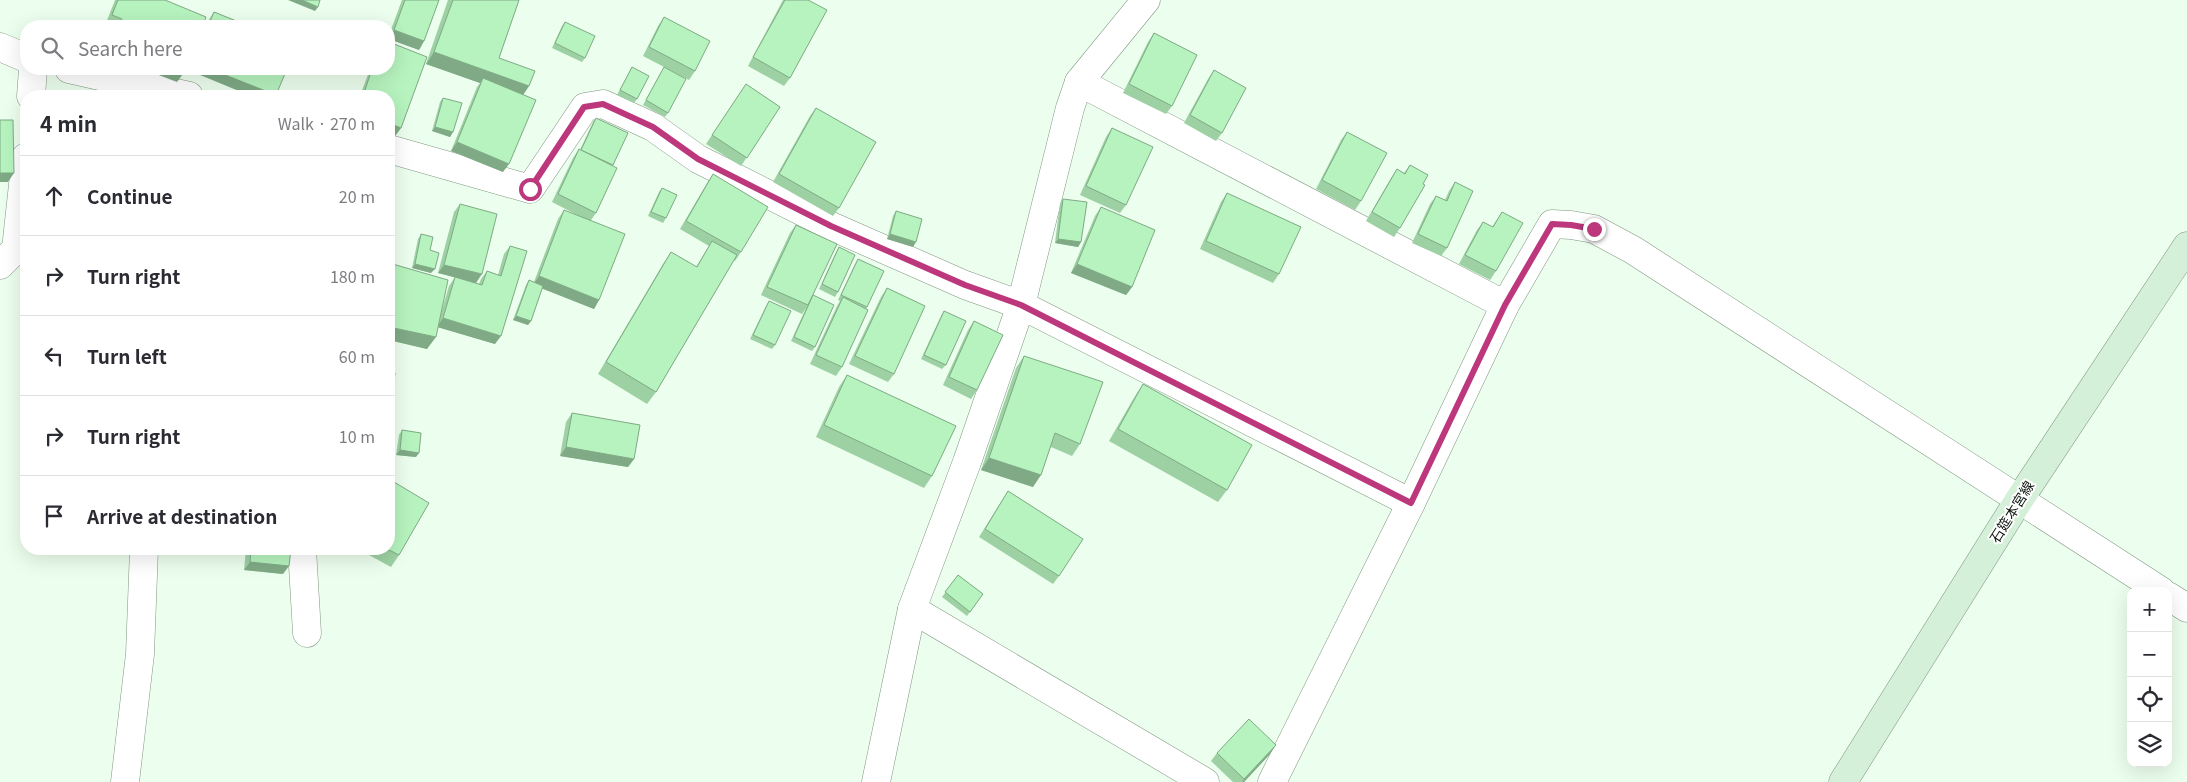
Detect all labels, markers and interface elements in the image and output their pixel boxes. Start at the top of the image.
search box [20,20,395,75]
icon: search [38,34,66,62]
text: Search here [78,34,182,61]
text: 4 min [40,108,97,138]
text: Walk · 270 m [278,111,375,135]
route start [519,178,542,201]
icon: ahead [40,182,68,210]
text: Continue [87,182,173,209]
text: 20 m [339,184,375,208]
route end [1583,218,1606,241]
icon: right [40,262,68,290]
text: Turn right [87,262,180,289]
text: 180 m [330,264,375,288]
icon: left [40,342,68,370]
text: Turn left [87,342,167,369]
text: 60 m [339,344,375,368]
icon: right [40,422,68,450]
text: Turn right [87,422,180,449]
text: 10 m [339,424,375,448]
street label: 石筵本宮線 [1984,476,2038,546]
icon: arrive [40,502,68,530]
text: Arrive at destination [87,502,277,529]
map controls [2127,587,2172,767]
button: + [2127,587,2172,632]
button: − [2127,632,2172,677]
button: locate [2127,677,2172,722]
button: layers [2127,722,2172,767]

